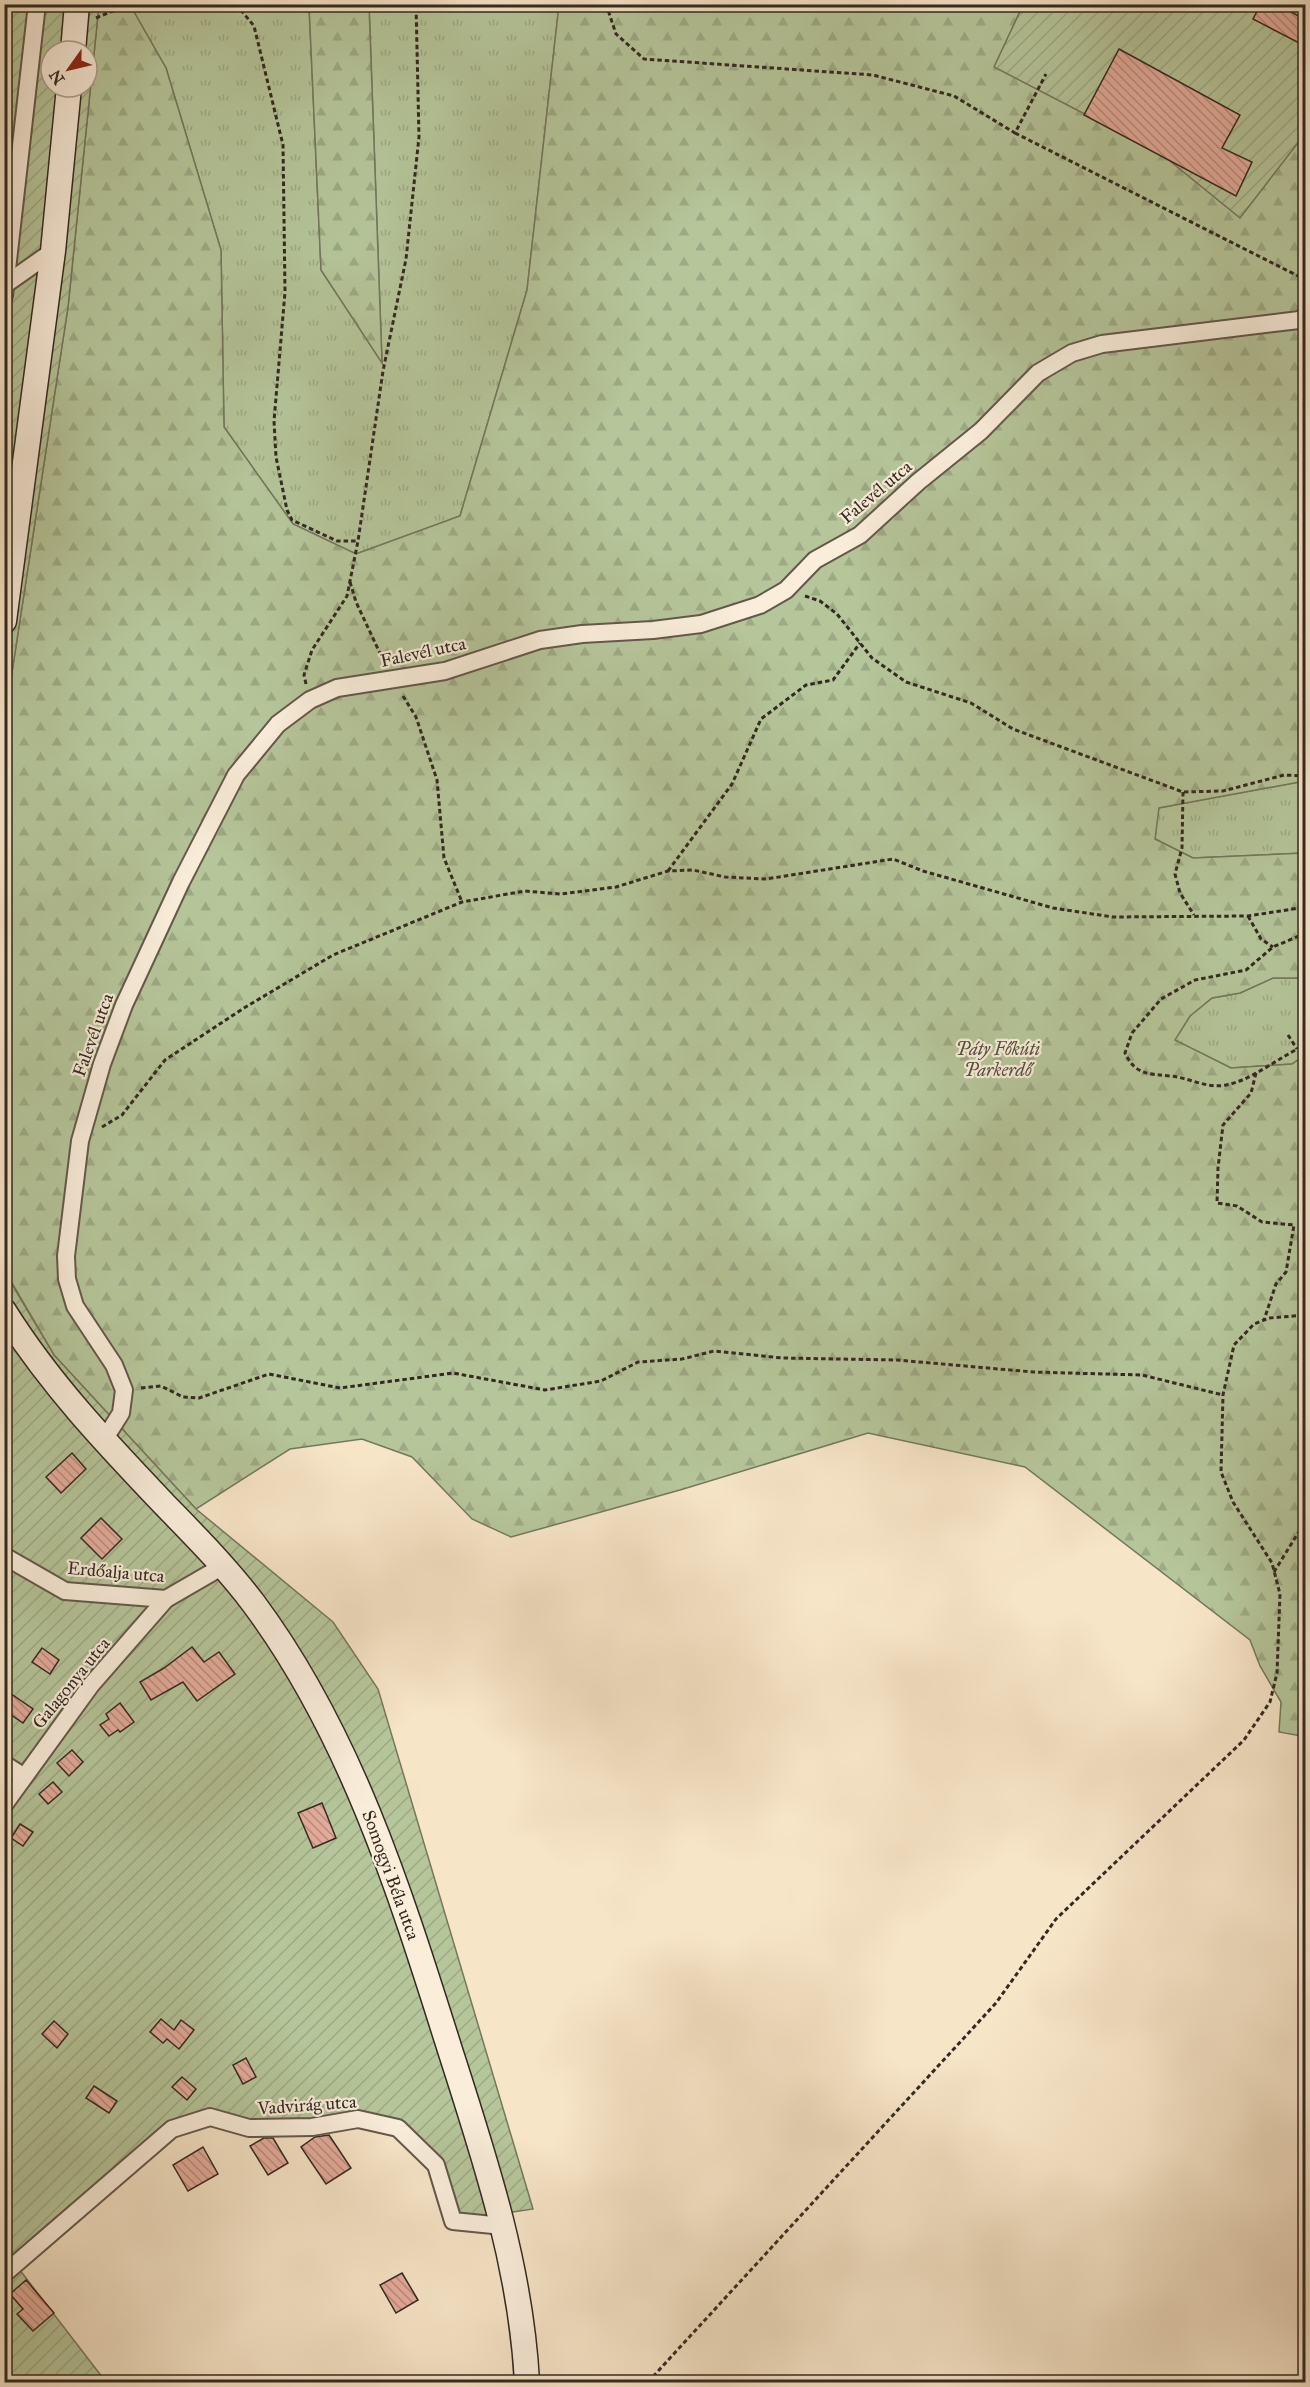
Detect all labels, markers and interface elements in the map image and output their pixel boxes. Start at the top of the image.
north arrow [39,39,99,99]
text: N [45,66,69,88]
street label: Falevél utca [836,455,917,528]
street label: Falevél utca [378,632,468,672]
street label: Falevél utca [68,990,118,1080]
park label: Páty Főkúti Parkerdő [956,1038,1040,1081]
street label: Erdőalja utca [67,1557,166,1587]
street label: Galagonya utca [27,1633,116,1734]
street label: Somogyi Béla utca [356,1807,425,1944]
street label: Vadvirág utca [256,2091,358,2120]

